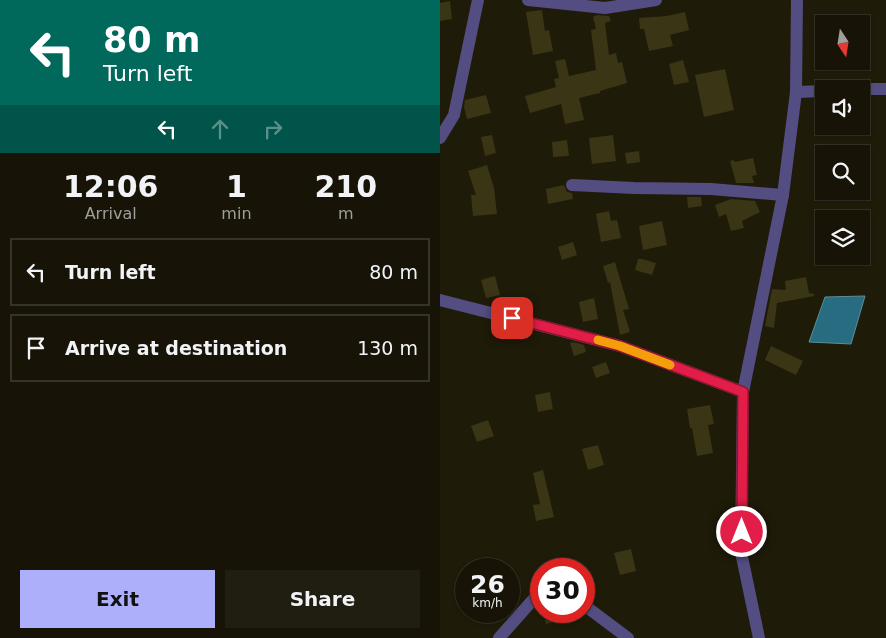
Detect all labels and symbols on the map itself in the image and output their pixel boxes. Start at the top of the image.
north arrow [815,15,870,70]
pin [491,297,533,339]
position arrow [715,505,767,557]
speed limit sign: 30 [530,558,595,623]

